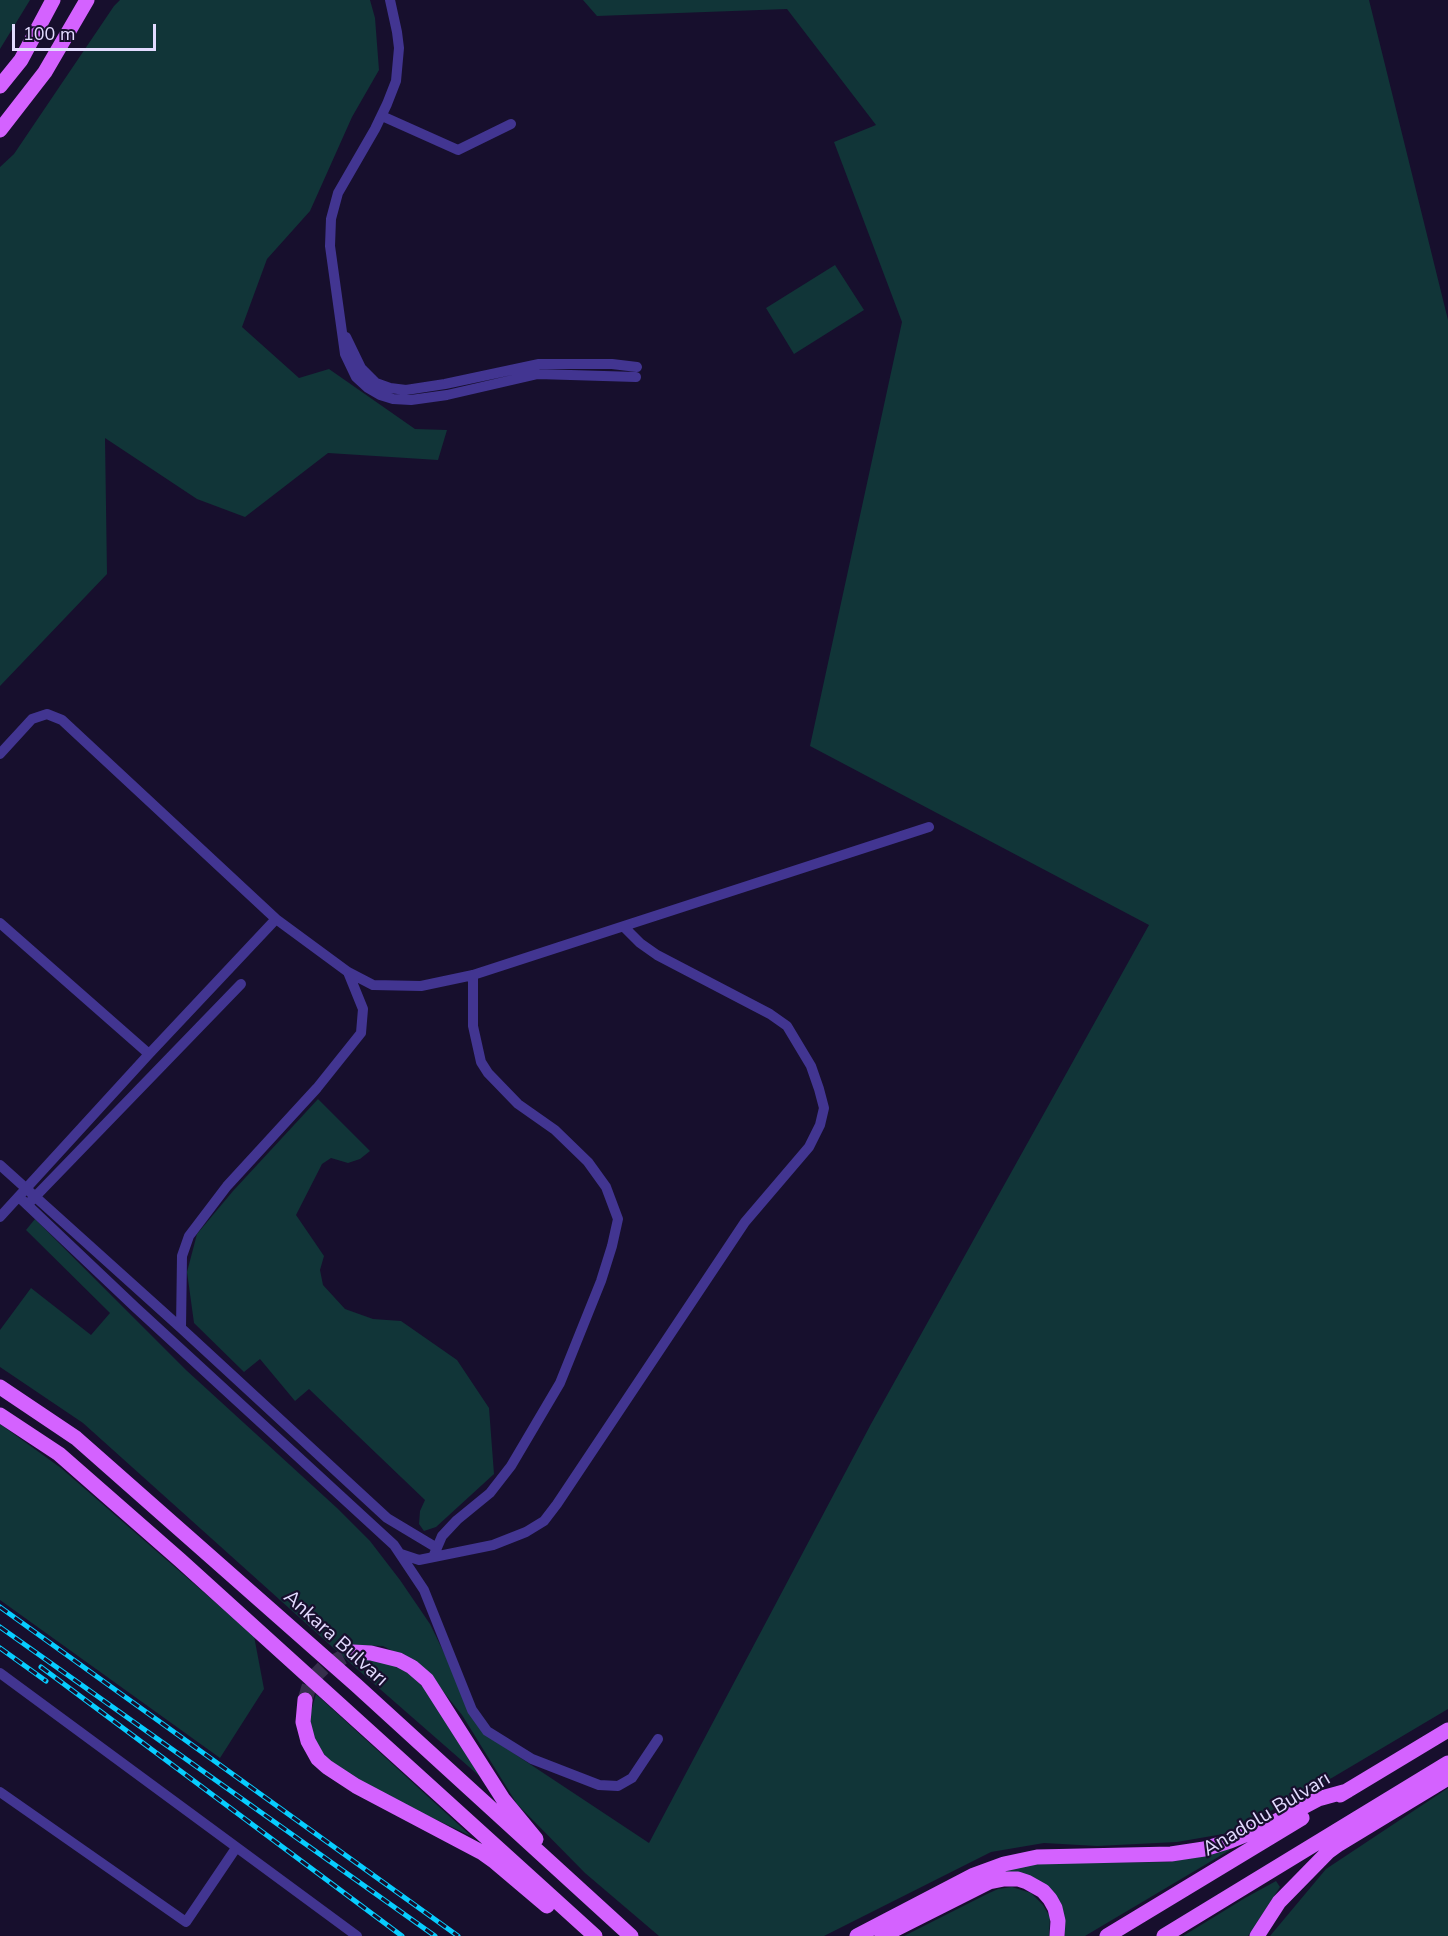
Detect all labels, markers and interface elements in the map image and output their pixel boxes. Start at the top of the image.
scale bar [15,12,159,50]
text: 100 m [23,22,75,46]
street label: Ankara Bulvarı [278,1586,392,1692]
street label: Anadolu Bulvarı [1199,1767,1335,1863]

